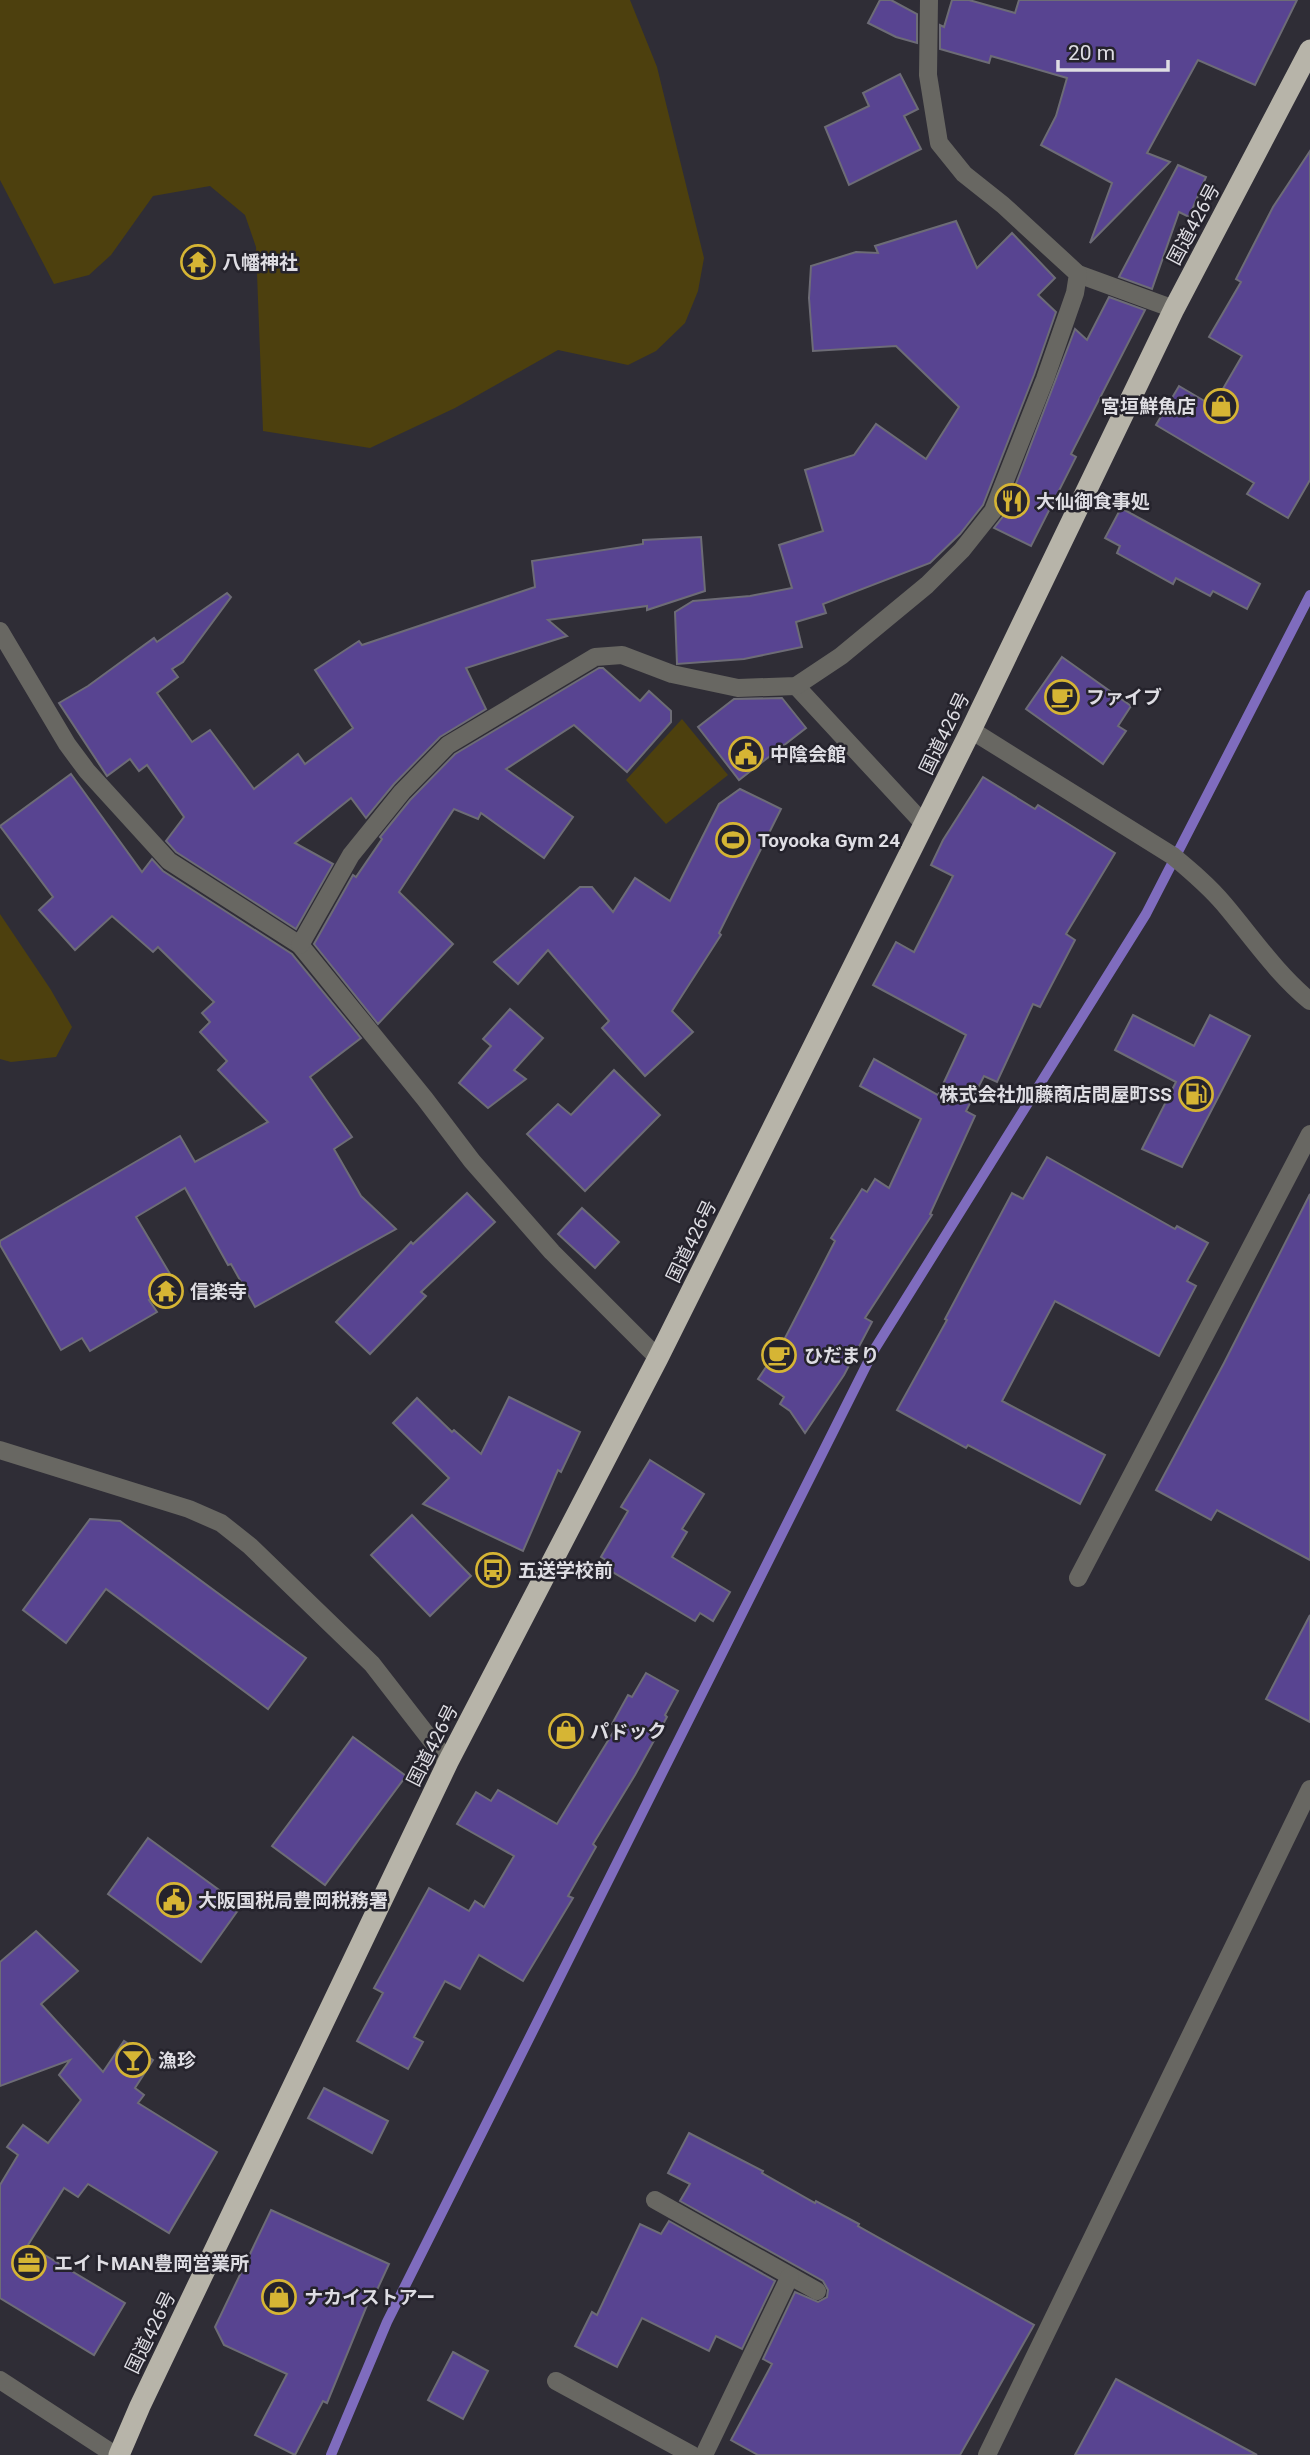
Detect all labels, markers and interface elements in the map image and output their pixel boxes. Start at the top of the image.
scale bar [1058,28,1168,72]
text: 20 m [1068,41,1115,65]
street label: 国道426号 [1162,180,1224,269]
temple icon: 八幡神社 [179,243,217,281]
place label: 八幡神社 [222,251,298,274]
shop icon: 宮垣鮮魚店 [1202,387,1240,425]
place label: 宮垣鮮魚店 [1101,395,1196,418]
restaurant icon: 大仙御食事処 [993,482,1031,520]
place label: 大仙御食事処 [1036,490,1150,513]
cafe icon: ファイブ [1043,678,1081,716]
place label: ファイブ [1086,686,1162,709]
street label: 国道426号 [915,688,974,778]
public building icon: 中陰会館 [727,735,765,773]
place label: 中陰会館 [770,743,846,766]
sports icon: Toyooka Gym 24 [714,821,752,859]
place label: Toyooka Gym 24 [758,829,900,852]
fuel station icon: 株式会社加藤商店問屋町SS [1177,1075,1215,1113]
place label: 株式会社加藤商店問屋町SS [940,1083,1172,1106]
street label: 国道426号 [662,1196,721,1286]
temple icon: 信楽寺 [147,1272,185,1310]
place label: 信楽寺 [190,1280,247,1303]
cafe icon: ひだまり [760,1336,798,1374]
place label: ひだまり [804,1344,880,1367]
bus stop icon: 五送学校前 [474,1551,512,1589]
place label: 五送学校前 [518,1559,613,1582]
street label: 国道426号 [402,1700,463,1790]
shop icon: パドック [547,1712,585,1750]
place label: パドック [590,1720,667,1743]
public building icon: 大阪国税局豊岡税務署 [155,1881,193,1919]
place label: 大阪国税局豊岡税務署 [198,1889,388,1912]
bar icon: 漁珍 [114,2041,152,2079]
place label: 漁珍 [158,2049,196,2072]
office icon: エイトMAN豊岡営業所 [10,2244,48,2282]
place label: エイトMAN豊岡営業所 [54,2252,249,2275]
shop icon: ナカイストアー [260,2278,298,2316]
place label: ナカイストアー [304,2286,435,2309]
street label: 国道426号 [121,2287,180,2377]

